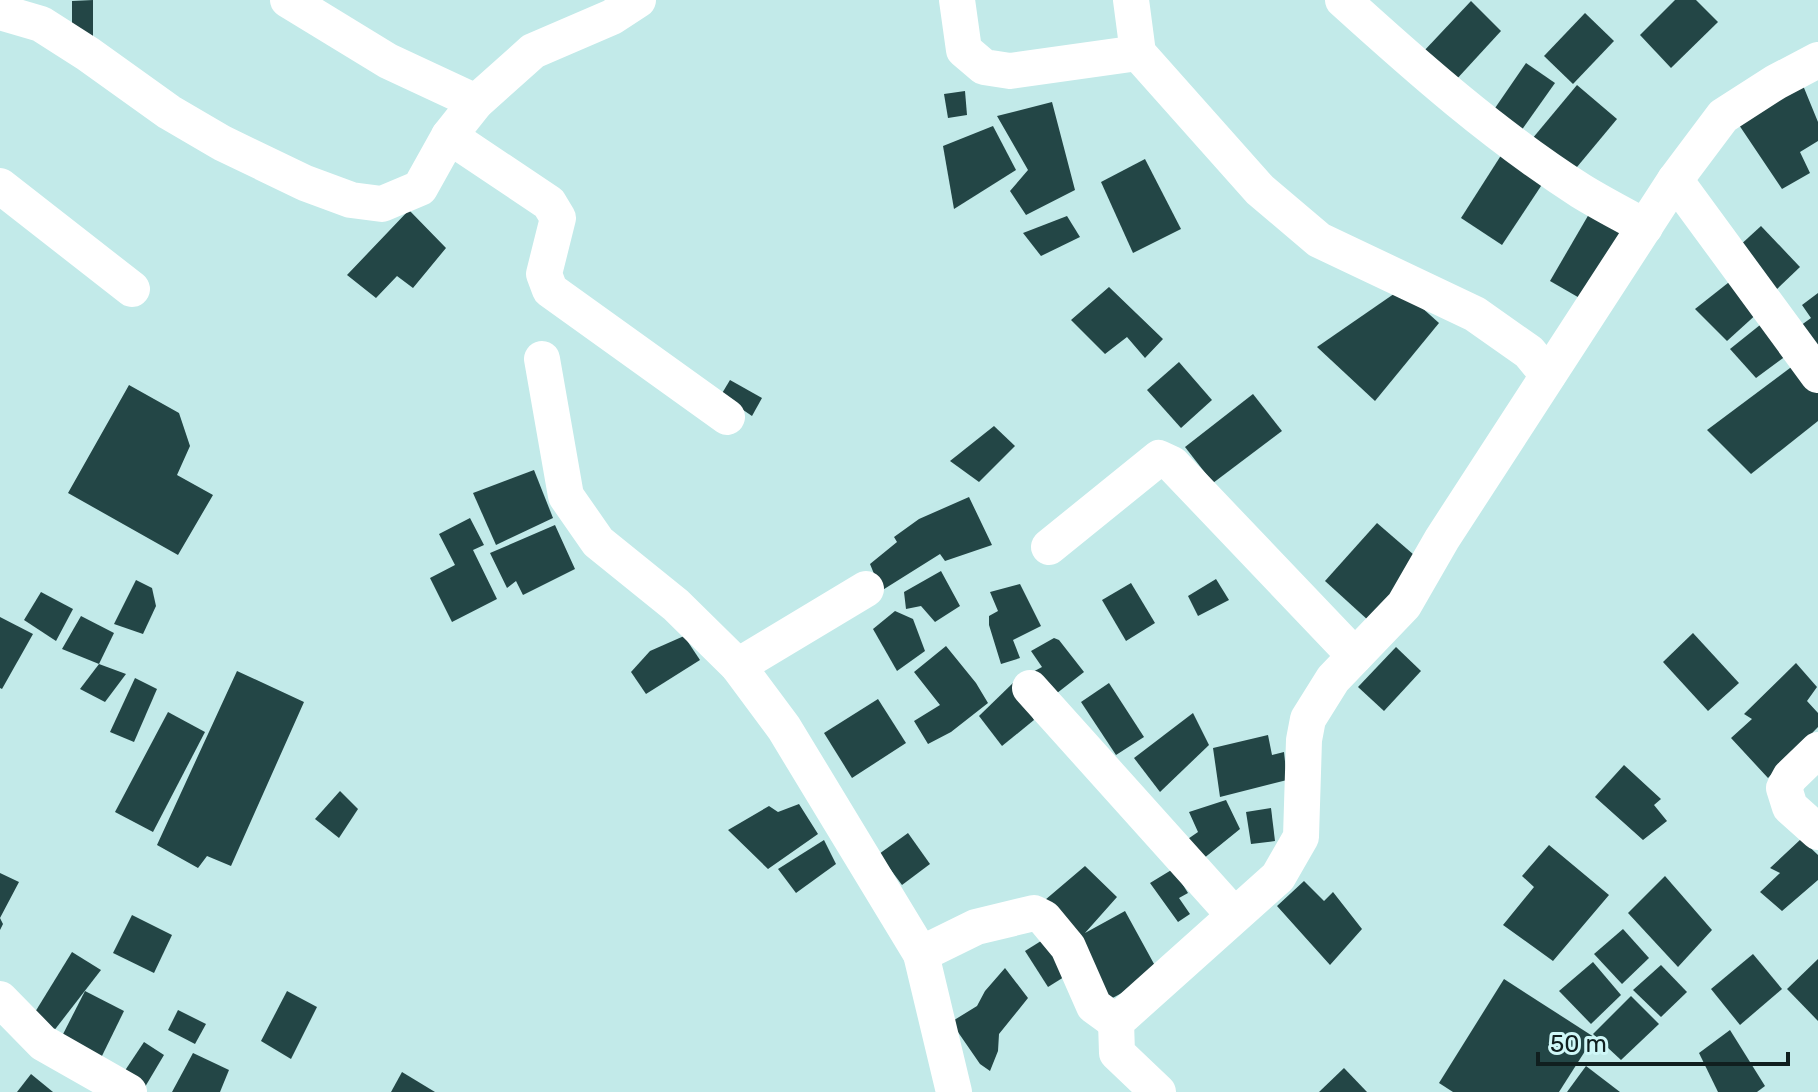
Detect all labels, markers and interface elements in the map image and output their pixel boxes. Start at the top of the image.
scale bar [1538,1016,1788,1066]
text: 50 m [1550,1030,1607,1058]

